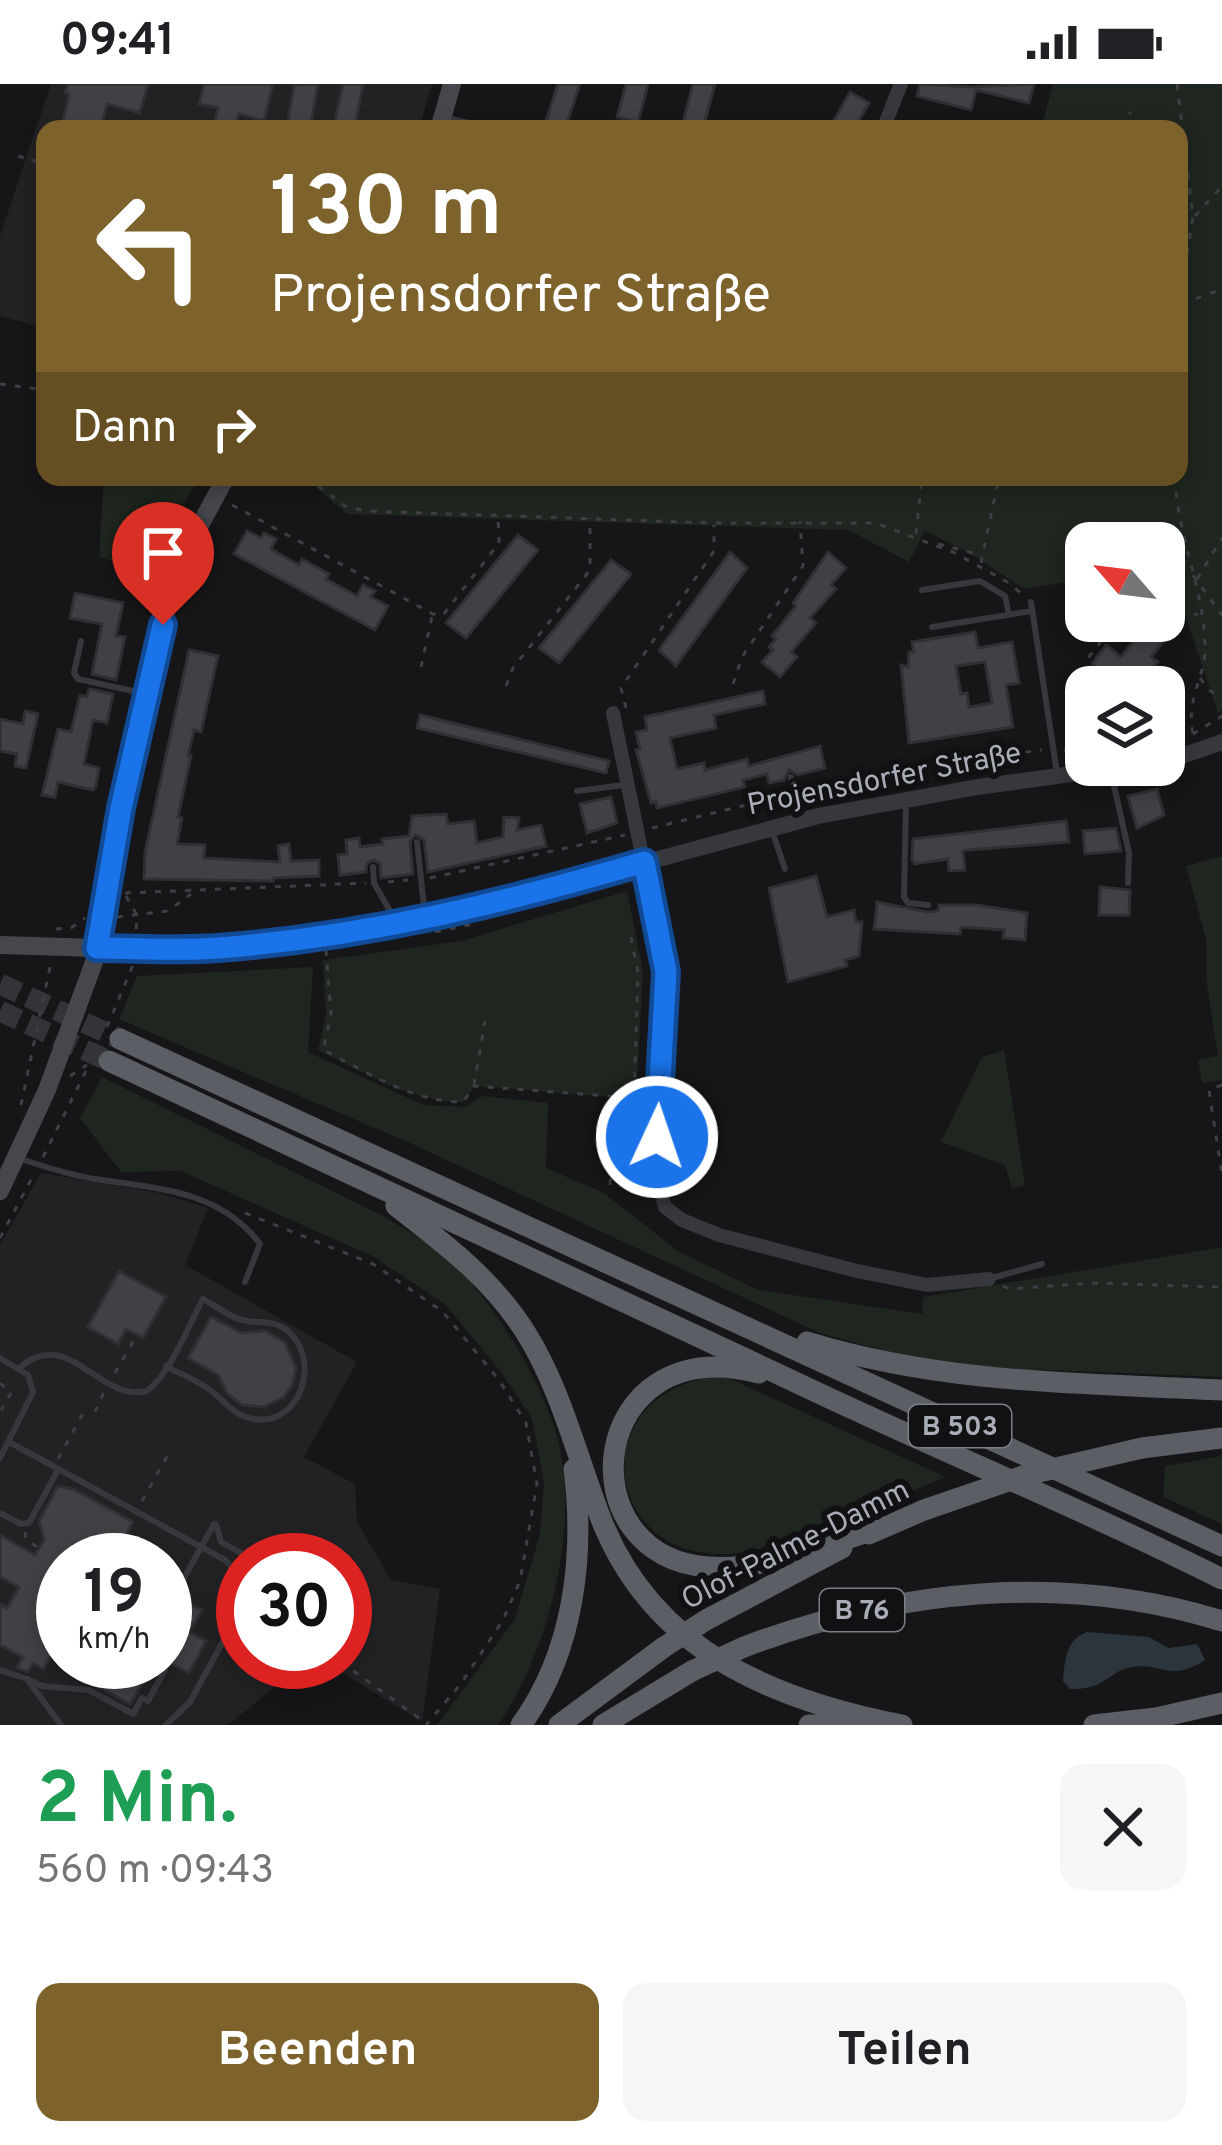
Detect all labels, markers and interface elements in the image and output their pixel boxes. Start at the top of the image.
text: 09:41 [60,14,175,71]
text: 130 m [270,159,502,265]
icon: left [72,168,228,324]
text: Projensdorfer Straße [270,263,771,332]
icon: right [201,396,267,462]
text: Dann [72,401,177,458]
pin [112,502,214,625]
icon: arrive [130,520,196,586]
north arrow [1065,522,1185,642]
map controls [1065,522,1185,786]
button: layers [1065,666,1185,786]
street label: Projensdorfer Straße [744,736,1025,825]
position arrow [594,1074,720,1200]
road number: B 503 [909,1405,1011,1447]
street label: Olof-Palme-Damm [676,1473,916,1620]
speed limit sign: 30 [216,1533,372,1689]
text: 19 [84,1558,144,1634]
road number: B 76 [820,1589,904,1631]
text: km/h [78,1622,150,1659]
text: 2 Min. [36,1757,237,1849]
button: close [1060,1764,1186,1890]
text: 560 m · 09:43 [36,1848,274,1897]
button: Beenden [36,1983,599,2121]
button: Teilen [623,1983,1186,2121]

